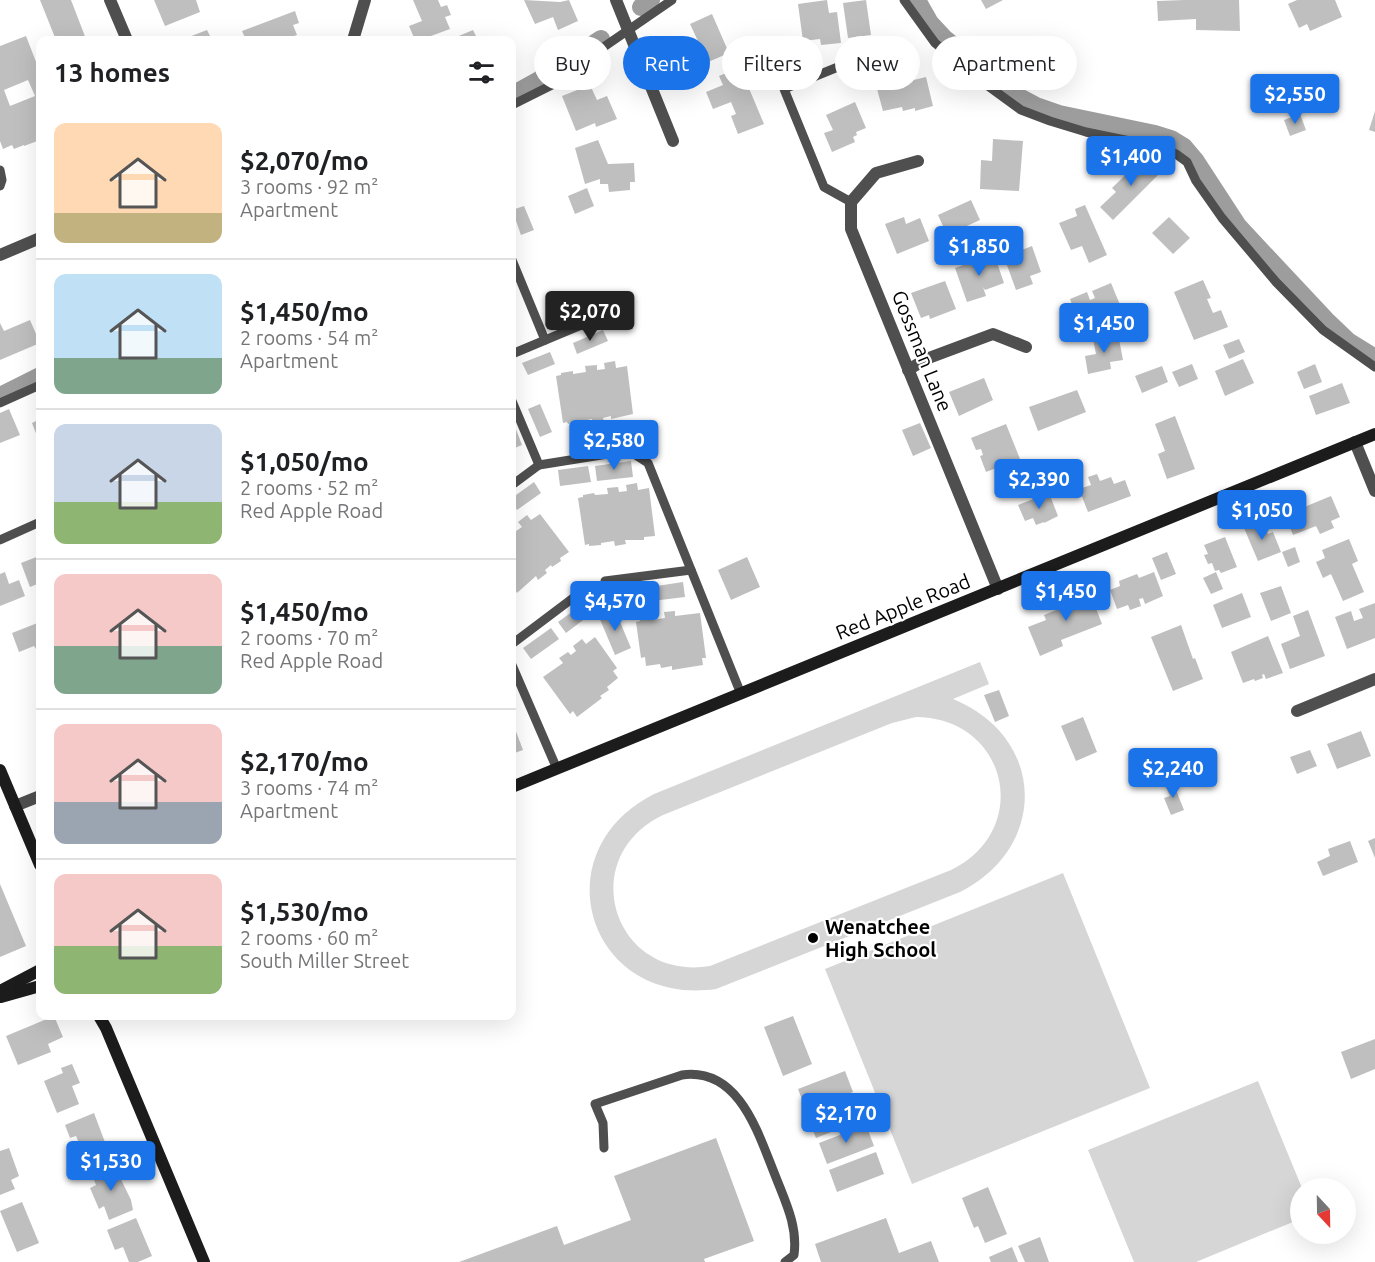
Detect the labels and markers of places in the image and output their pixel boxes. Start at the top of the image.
pin: $2,550 [1246,74,1344,125]
pin: $1,400 [1082,136,1180,187]
pin: $1,850 [930,226,1028,277]
pin: $2,070 [541,291,639,342]
pin: $1,450 [1055,303,1153,354]
pin: $2,580 [565,420,663,471]
pin: $2,390 [990,459,1088,510]
pin: $1,050 [1213,490,1311,541]
pin: $1,450 [1017,571,1115,622]
pin: $4,570 [566,581,664,632]
pin: $2,240 [1124,748,1222,799]
place label: Wenatchee High School [825,915,936,961]
marker: Wenatchee High School [806,931,820,945]
pin: $2,170 [797,1093,895,1144]
pin: $1,530 [62,1141,160,1192]

